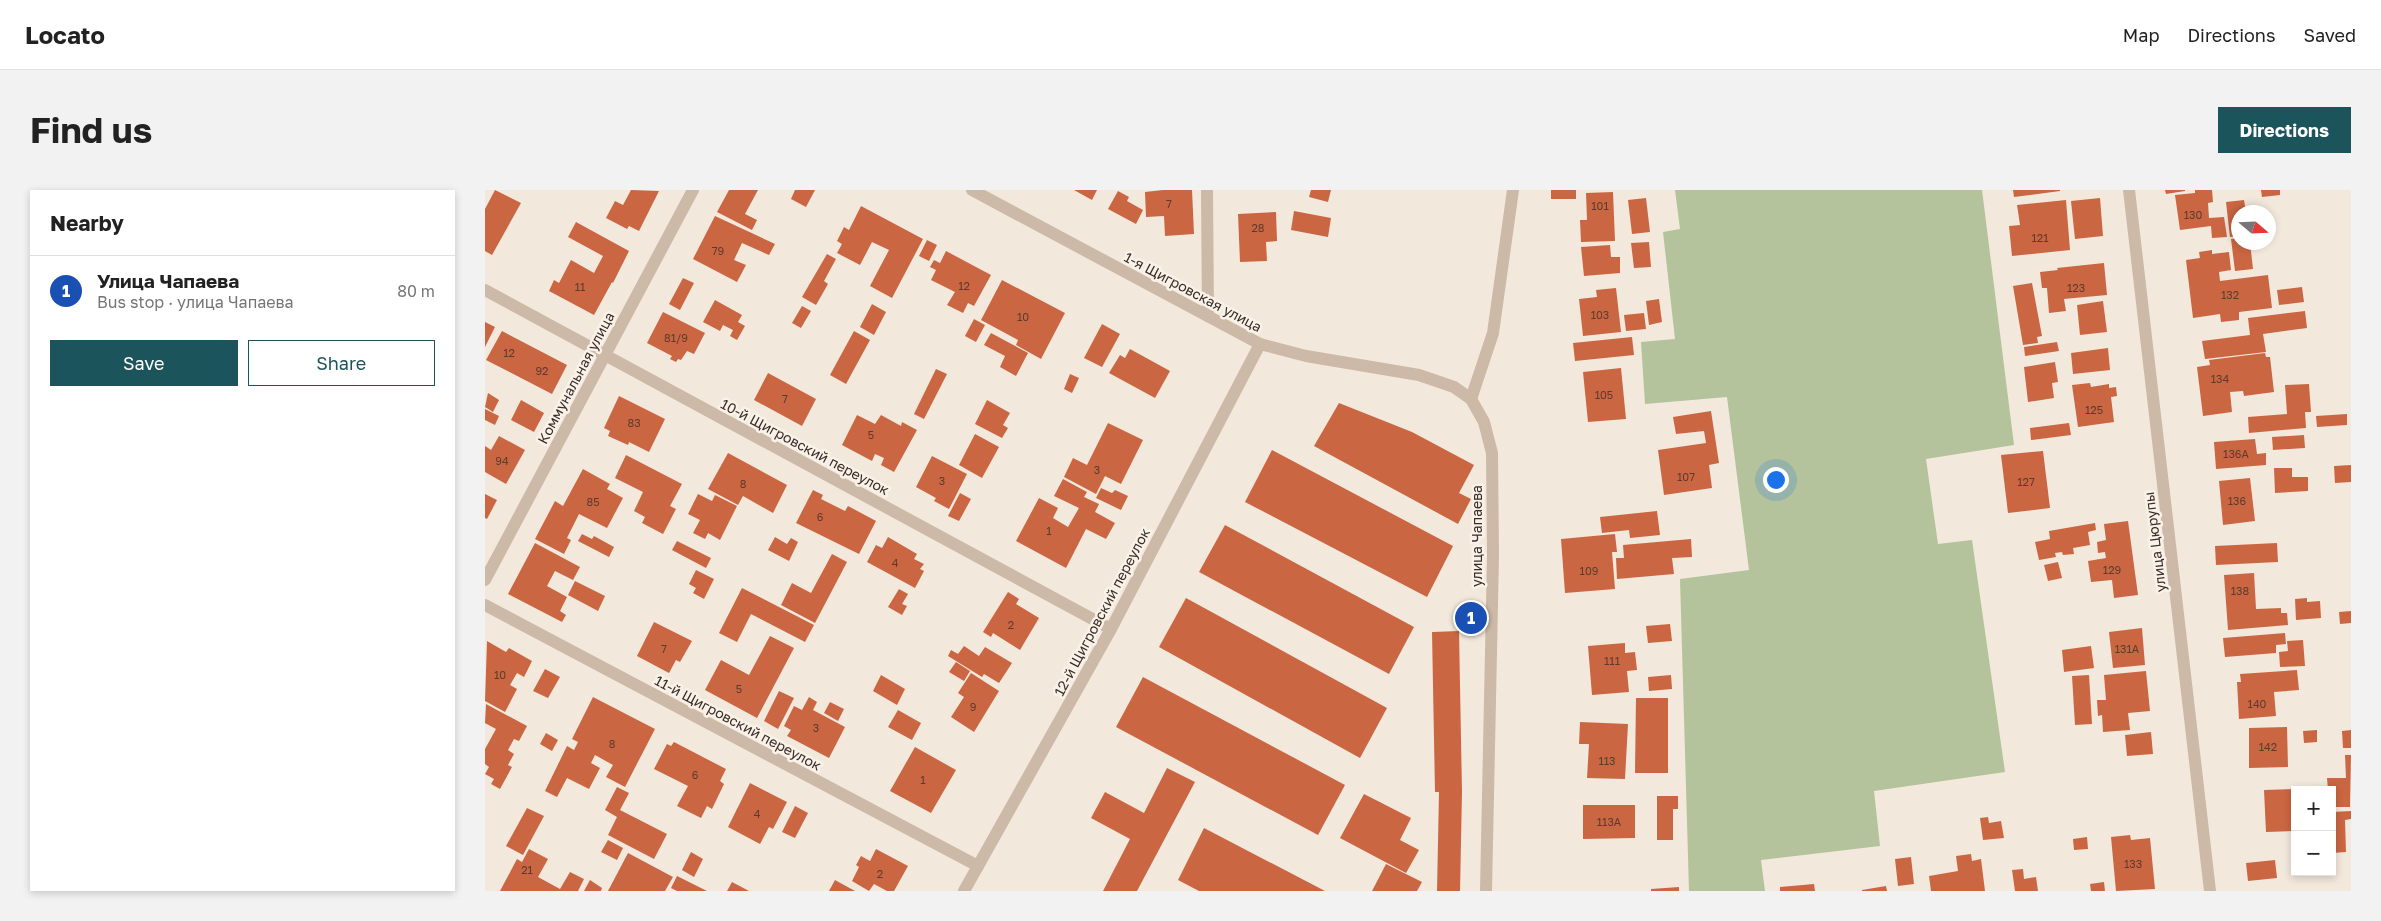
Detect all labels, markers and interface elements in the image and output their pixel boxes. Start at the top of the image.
text: Locato [25,20,105,49]
text: Map [2123,24,2159,46]
text: Directions [2187,24,2275,46]
text: Saved [2303,24,2356,46]
button: Directions [2218,107,2351,153]
text: Find us [30,109,152,151]
house number: 7 [1166,197,1172,210]
house number: 101 [1591,199,1609,212]
north arrow [2231,205,2276,250]
house number: 130 [2184,208,2202,221]
text: Nearby [50,210,124,236]
house number: 28 [1251,221,1265,234]
house number: 121 [2031,231,2049,244]
house number: 79 [712,244,724,257]
street label: 1-я Щигровская улица [1122,248,1265,335]
text: Улица Чапаева [97,269,239,292]
house number: 12 [958,279,970,292]
house number: 11 [575,280,585,293]
text: 1 [62,281,70,301]
text: 80 m [397,281,435,301]
house number: 123 [2067,281,2085,294]
house number: 132 [2221,288,2239,301]
text: Bus stop · улица Чапаева [97,292,294,312]
house number: 103 [1591,308,1609,321]
street label: Коммунальная улица [534,309,618,447]
house number: 10 [1017,310,1029,323]
house number: 81/9 [664,331,688,344]
button: Save [50,340,238,386]
button: Share [248,340,435,386]
house number: 12 [503,346,515,359]
house number: 92 [535,364,549,377]
house number: 134 [2211,372,2230,385]
house number: 105 [1595,388,1613,401]
house number: 7 [782,392,788,405]
street label: 10-й Щигровский переулок [718,395,892,498]
house number: 125 [2085,403,2103,416]
house number: 83 [627,416,641,429]
house number: 5 [868,428,874,441]
house number: 136А [2223,447,2250,460]
house number: 94 [495,454,509,467]
house number: 3 [1094,463,1100,476]
your location [1763,467,1789,493]
house number: 107 [1677,470,1695,483]
house number: 3 [939,474,945,487]
house number: 127 [2017,475,2035,488]
house number: 8 [740,477,747,490]
street label: улица Чапаева [1468,485,1485,587]
street label: улица Цюрупы [2140,491,2169,593]
house number: 136 [2228,494,2247,507]
house number: 85 [586,495,600,508]
house number: 6 [817,510,824,523]
house number: 1 [1046,524,1052,537]
street label: 12-й Щигровский переулок [1050,525,1153,699]
house number: 4 [892,556,899,569]
house number: 129 [2103,563,2121,576]
house number: 109 [1580,564,1598,577]
house number: 138 [2231,584,2250,597]
pin: 1 [1455,599,1487,637]
house number: 2 [1008,618,1014,631]
house number: 7 [661,642,667,655]
house number: 131А [2115,642,2140,655]
house number: 111 [1604,654,1620,667]
house number: 10 [494,668,506,681]
street label: 11-й Щигровский переулок [652,671,824,774]
house number: 5 [736,682,742,695]
house number: 140 [2248,697,2267,710]
house number: 9 [970,700,976,713]
house number: 3 [813,721,819,734]
house number: 8 [609,737,616,750]
house number: 142 [2259,740,2277,753]
house number: 113 [1598,754,1616,767]
house number: 6 [692,768,699,781]
house number: 1 [920,773,926,786]
map controls [2291,786,2336,876]
button: + [2291,786,2336,831]
house number: 4 [754,807,761,820]
house number: 113А [1597,815,1622,828]
button: − [2291,831,2336,876]
house number: 133 [2124,857,2142,870]
house number: 21 [521,863,533,876]
house number: 2 [877,867,883,880]

